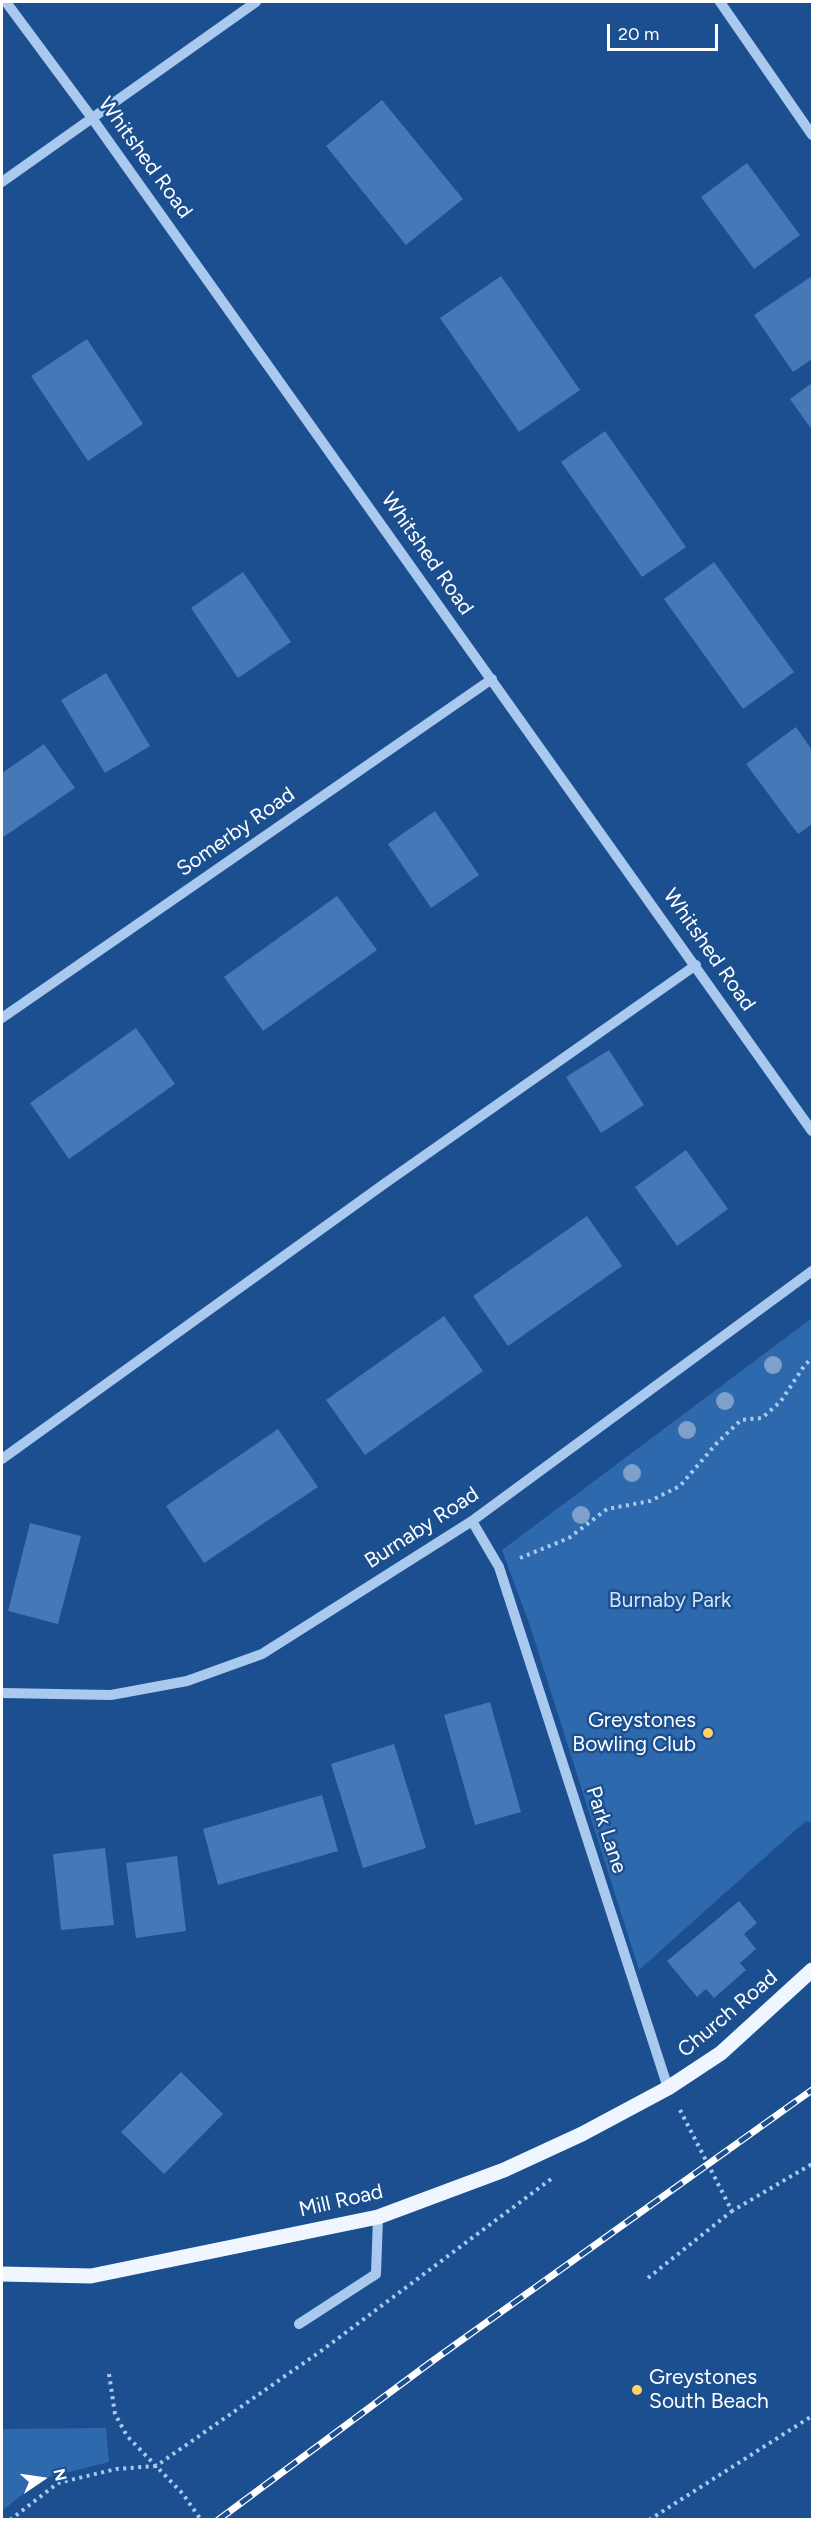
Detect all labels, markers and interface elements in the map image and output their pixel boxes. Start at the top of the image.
scale bar [610,12,721,50]
text: 20 m [618,23,659,45]
street label: Whitshed Road [93,93,197,223]
street label: Whitshed Road [376,488,478,620]
street label: Somerby Road [172,782,300,882]
street label: Whitshed Road [658,884,760,1016]
street label: Burnaby Road [360,1482,484,1574]
park label: Burnaby Park [609,1588,731,1614]
place label: Greystones Bowling Club [572,1708,696,1758]
marker: Greystones Bowling Club [701,1726,715,1740]
street label: Park Lane [580,1783,632,1877]
street label: Church Road [673,1965,783,2063]
street label: Mill Road [297,2179,385,2223]
place label: Greystones South Beach [649,2365,769,2415]
marker: Greystones South Beach [630,2383,644,2397]
north arrow [12,2449,72,2509]
text: N [49,2467,71,2483]

